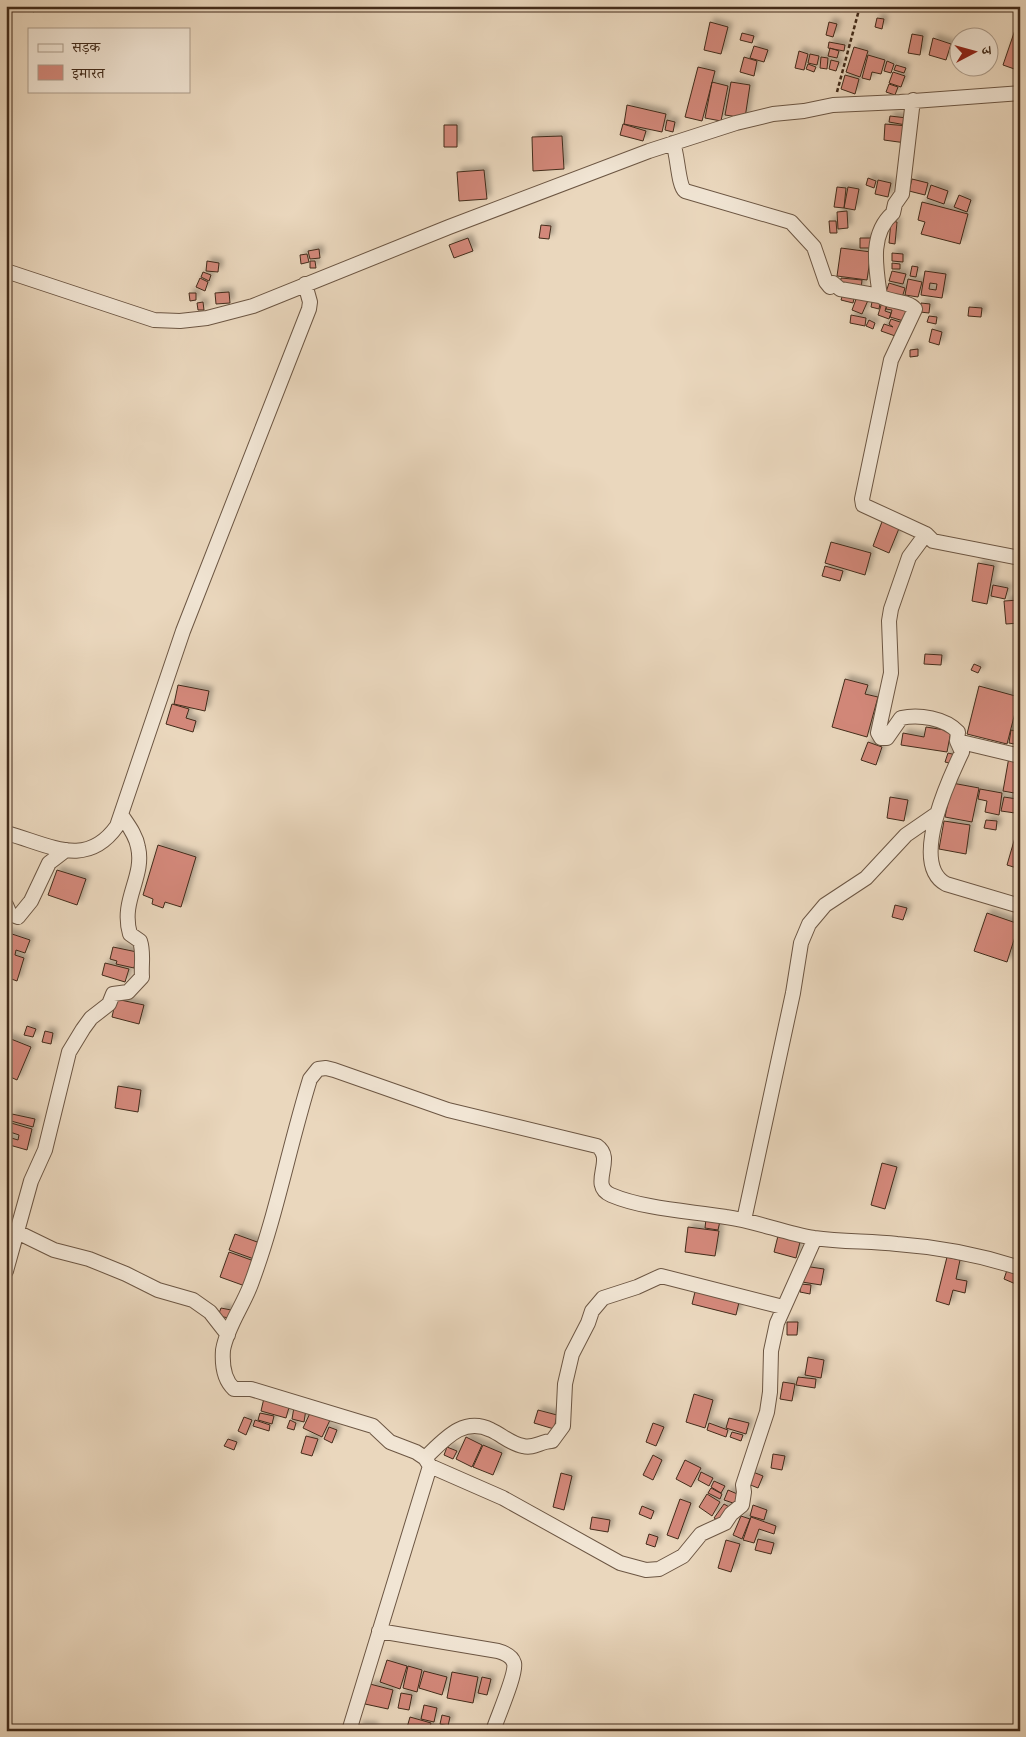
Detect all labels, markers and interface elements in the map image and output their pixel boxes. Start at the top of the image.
legend [28,28,190,92]
north arrow [948,28,998,78]
text: सड़क [71,37,101,57]
text: उ [977,45,996,56]
text: इमारत [71,63,106,83]

